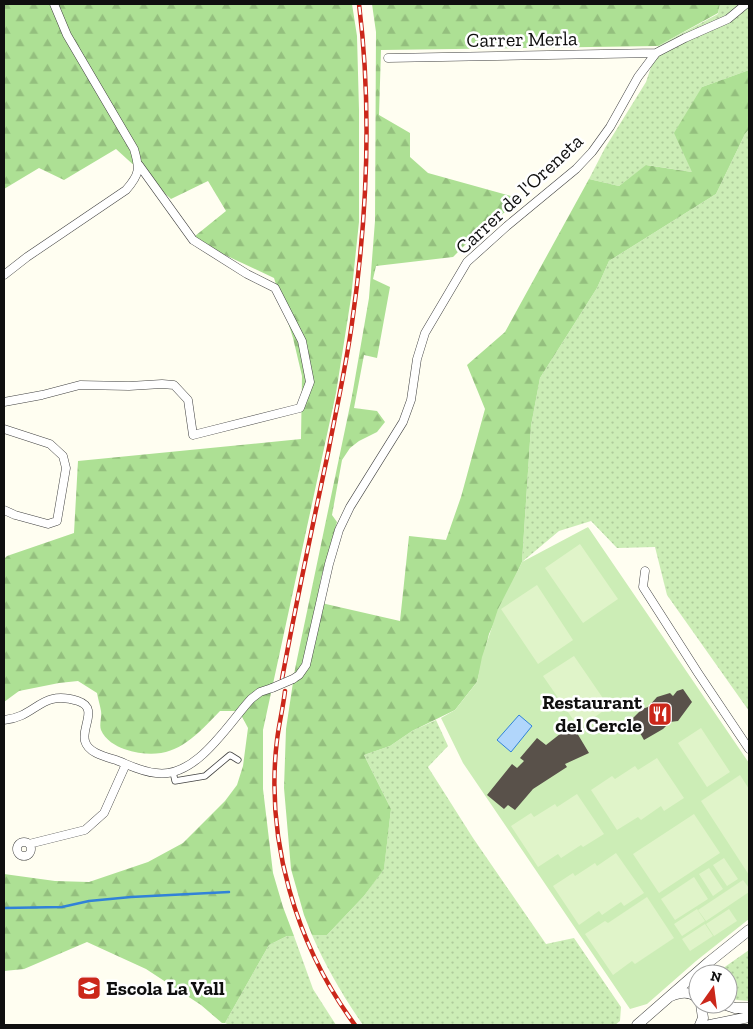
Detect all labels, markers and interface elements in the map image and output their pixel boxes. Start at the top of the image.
street label: Carrer Merla [466,26,578,52]
street label: Carrer de l'Oreneta [450,129,588,259]
place label: Restaurant del Cercle [542,690,643,737]
restaurant icon: Restaurant del Cercle [647,701,673,727]
north arrow [688,964,738,1014]
text: N [709,967,724,986]
school or university icon: Escola La Vall [76,975,102,1001]
place label: Escola La Vall [106,976,225,1000]

